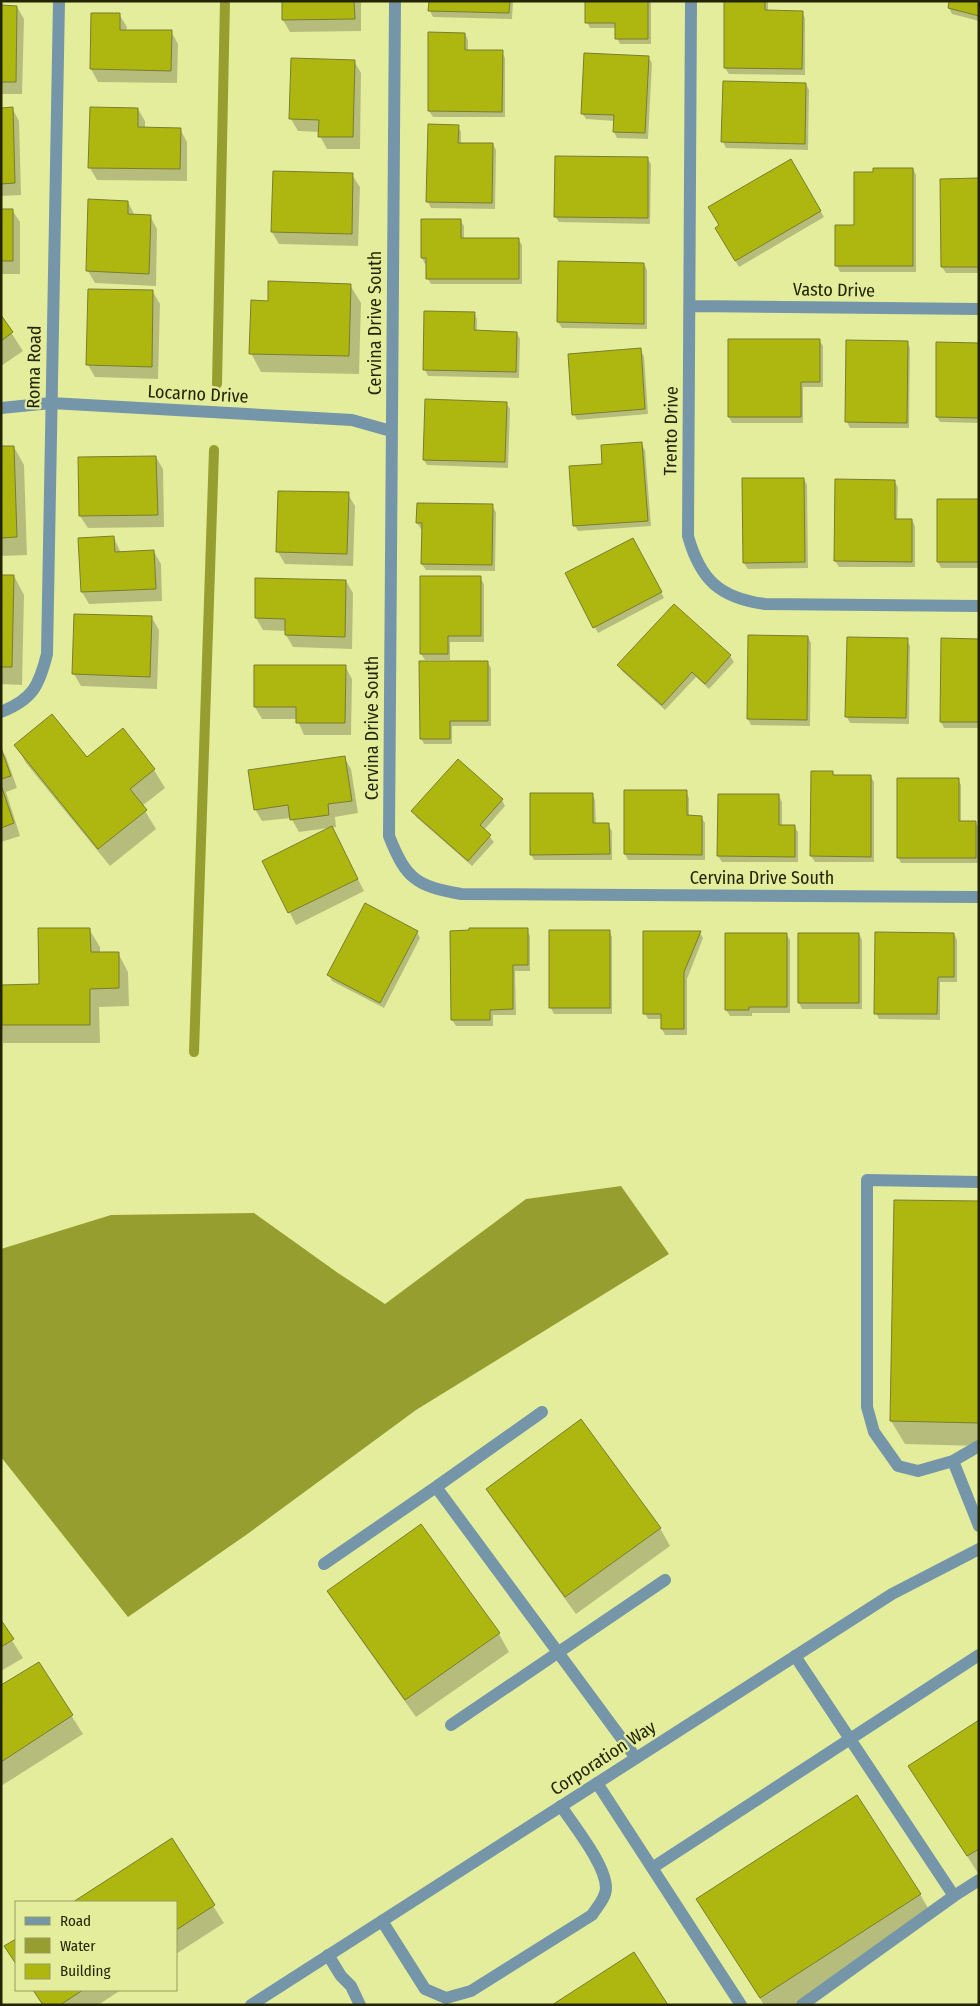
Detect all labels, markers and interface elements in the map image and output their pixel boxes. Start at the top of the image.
street label: Cervina Drive South [364,251,386,395]
street label: Vasto Drive [793,278,875,302]
street label: Roma Road [22,325,46,409]
street label: Locarno Drive [147,380,249,408]
street label: Trento Drive [659,386,683,476]
street label: Cervina Drive South [361,656,383,800]
street label: Cervina Drive South [690,867,834,889]
street label: Corporation Way [546,1716,660,1800]
legend [15,1901,178,1991]
text: Road [60,1912,91,1930]
text: Water [60,1937,96,1955]
text: Building [60,1962,111,1980]

